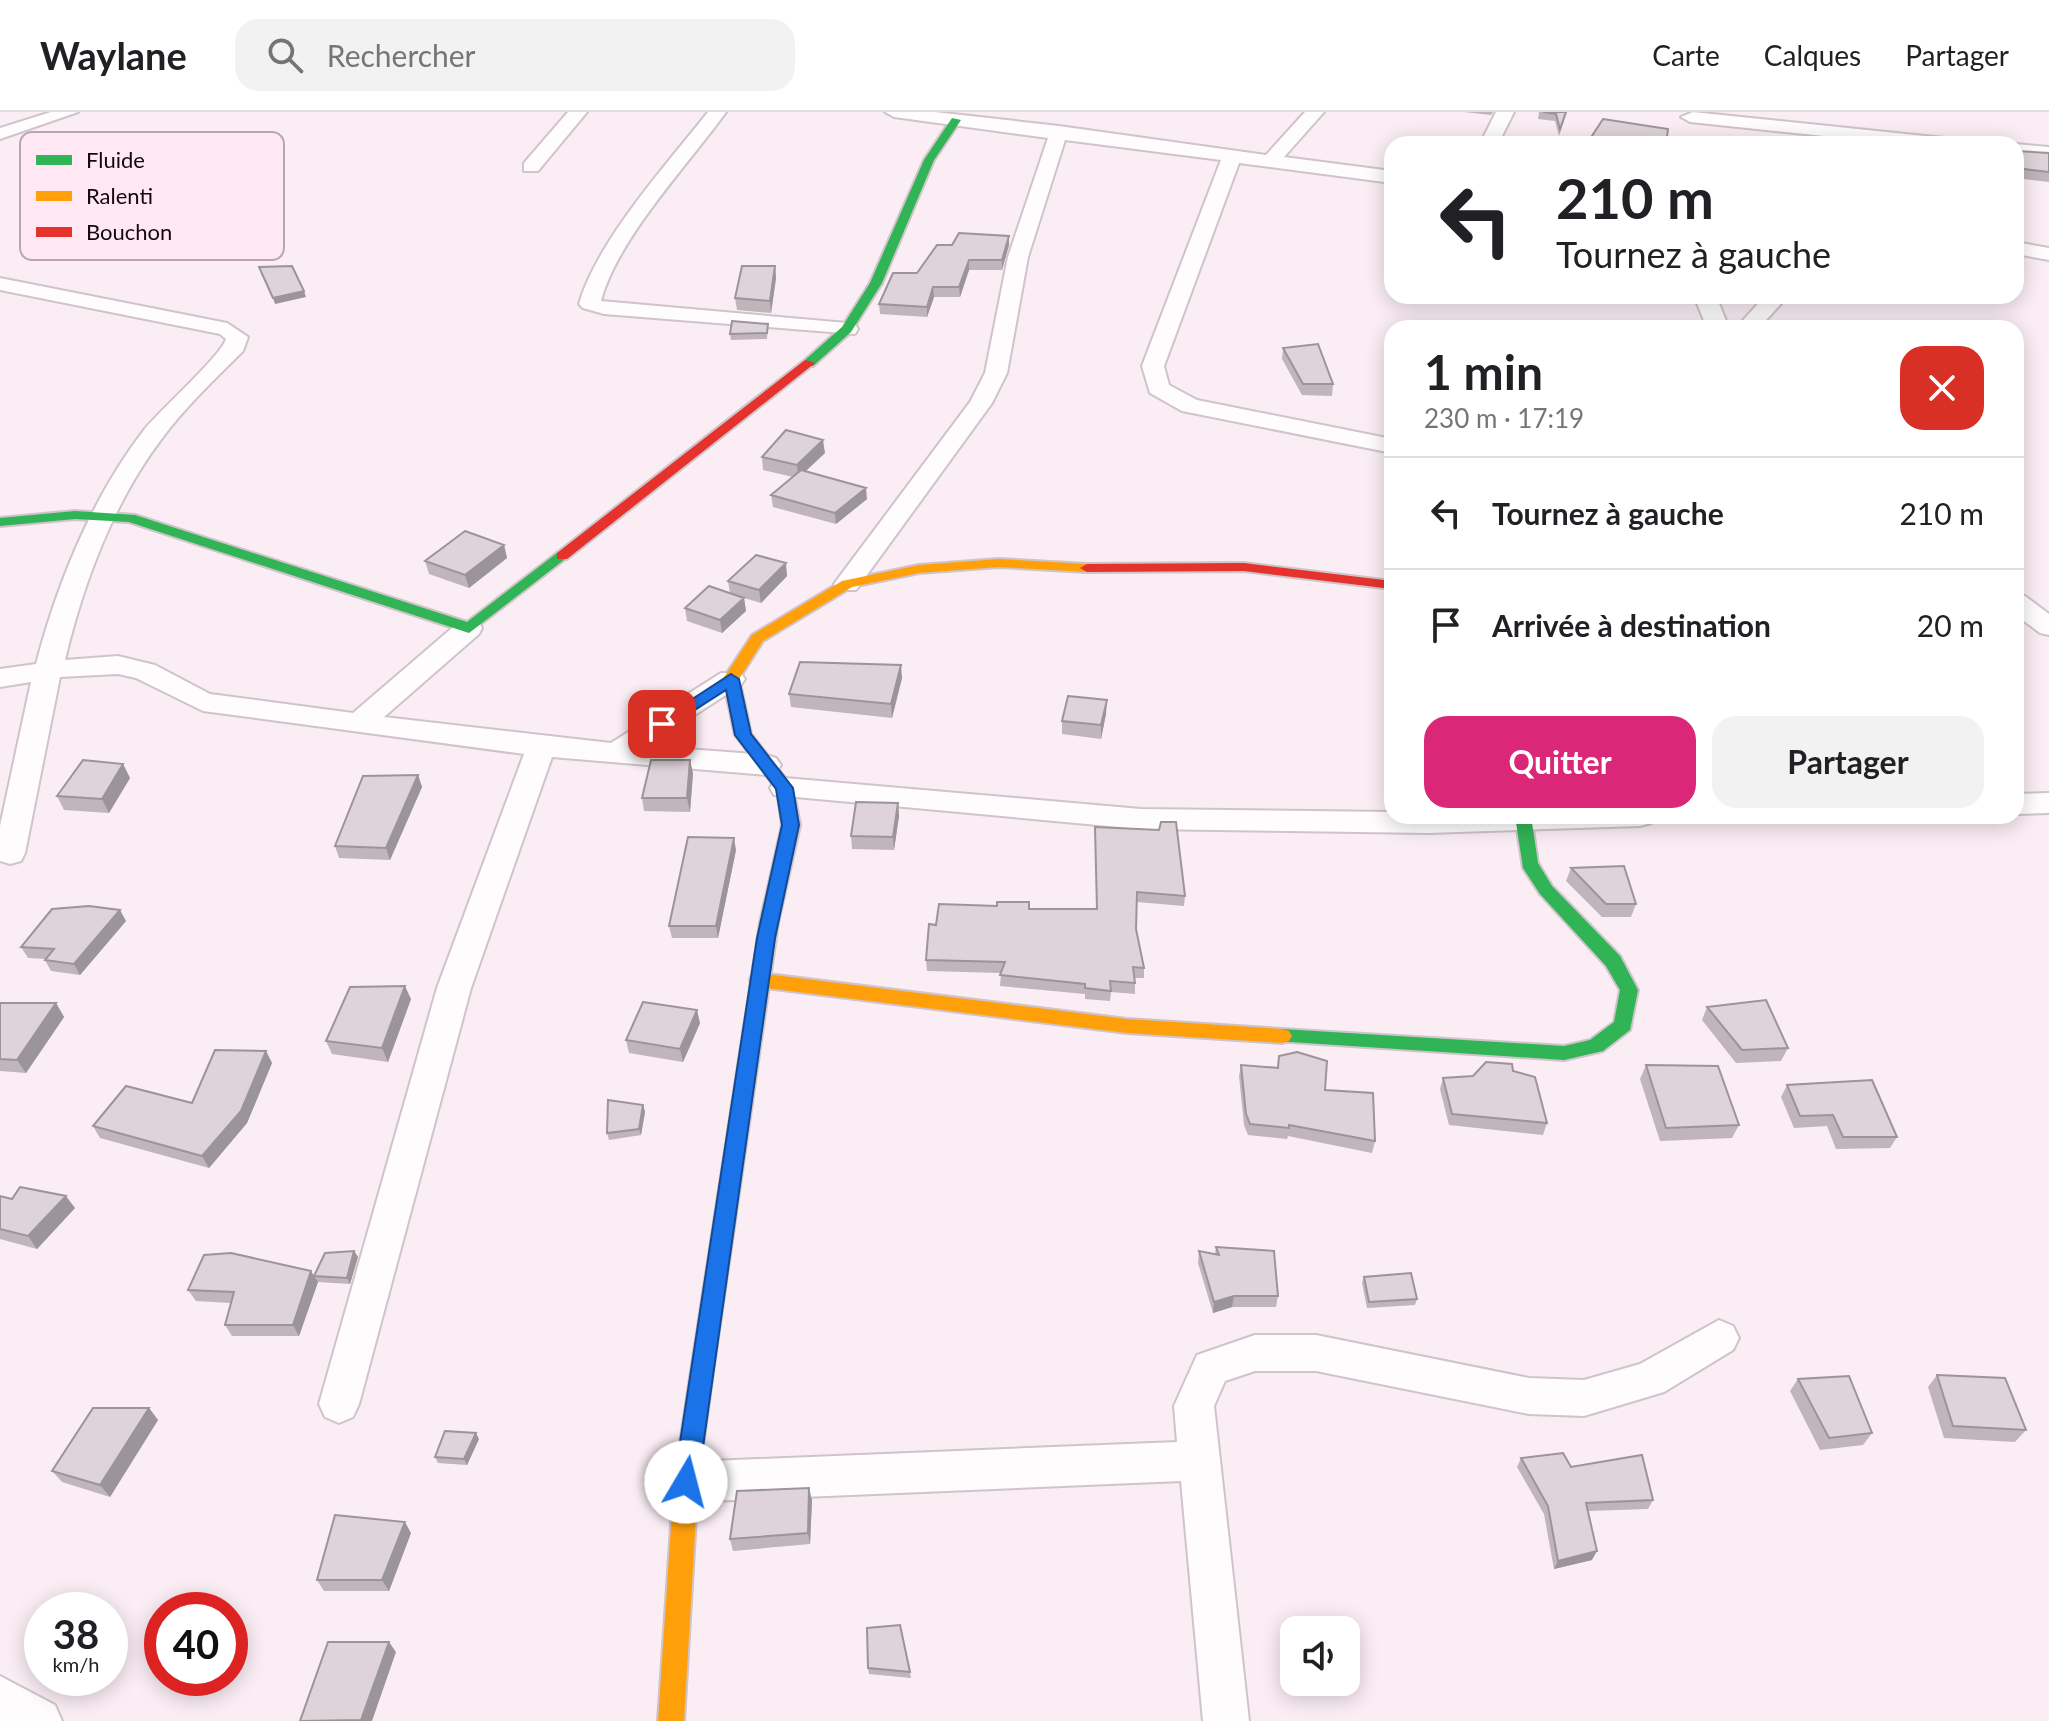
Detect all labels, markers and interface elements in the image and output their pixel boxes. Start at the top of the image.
search box [235,19,795,91]
text: Waylane [40,32,187,78]
icon: search [263,33,307,77]
text: Rechercher [327,37,476,73]
text: Carte [1652,38,1720,72]
text: Calques [1764,38,1861,72]
text: Partager [1905,38,2009,72]
legend [20,132,284,260]
text: Fluide [86,146,145,173]
text: 210 m [1556,164,1714,231]
icon: left [1424,168,1528,272]
text: Ralenti [86,182,153,209]
text: Bouchon [86,218,172,245]
text: Tournez à gauche [1556,232,1831,276]
text: 1 min [1424,343,1543,400]
button: close [1900,346,1984,430]
text: 230 m · 17:19 [1424,402,1584,434]
icon: left [1424,491,1468,535]
text: Tournez à gauche [1492,495,1724,531]
text: 210 m [1899,495,1984,531]
icon: arrive [1424,603,1468,647]
text: Arrivée à destination [1492,607,1771,643]
text: 20 m [1917,607,1984,643]
pin [628,690,696,758]
icon: arrive [640,702,684,746]
button: Quitter [1424,716,1696,808]
button: Partager [1712,716,1984,808]
position arrow [644,1440,728,1524]
speed limit sign: 40 [144,1592,248,1696]
text: 38 [53,1610,99,1658]
map controls [1280,1616,1360,1696]
button: sound [1280,1616,1360,1696]
text: km/h [53,1652,99,1676]

